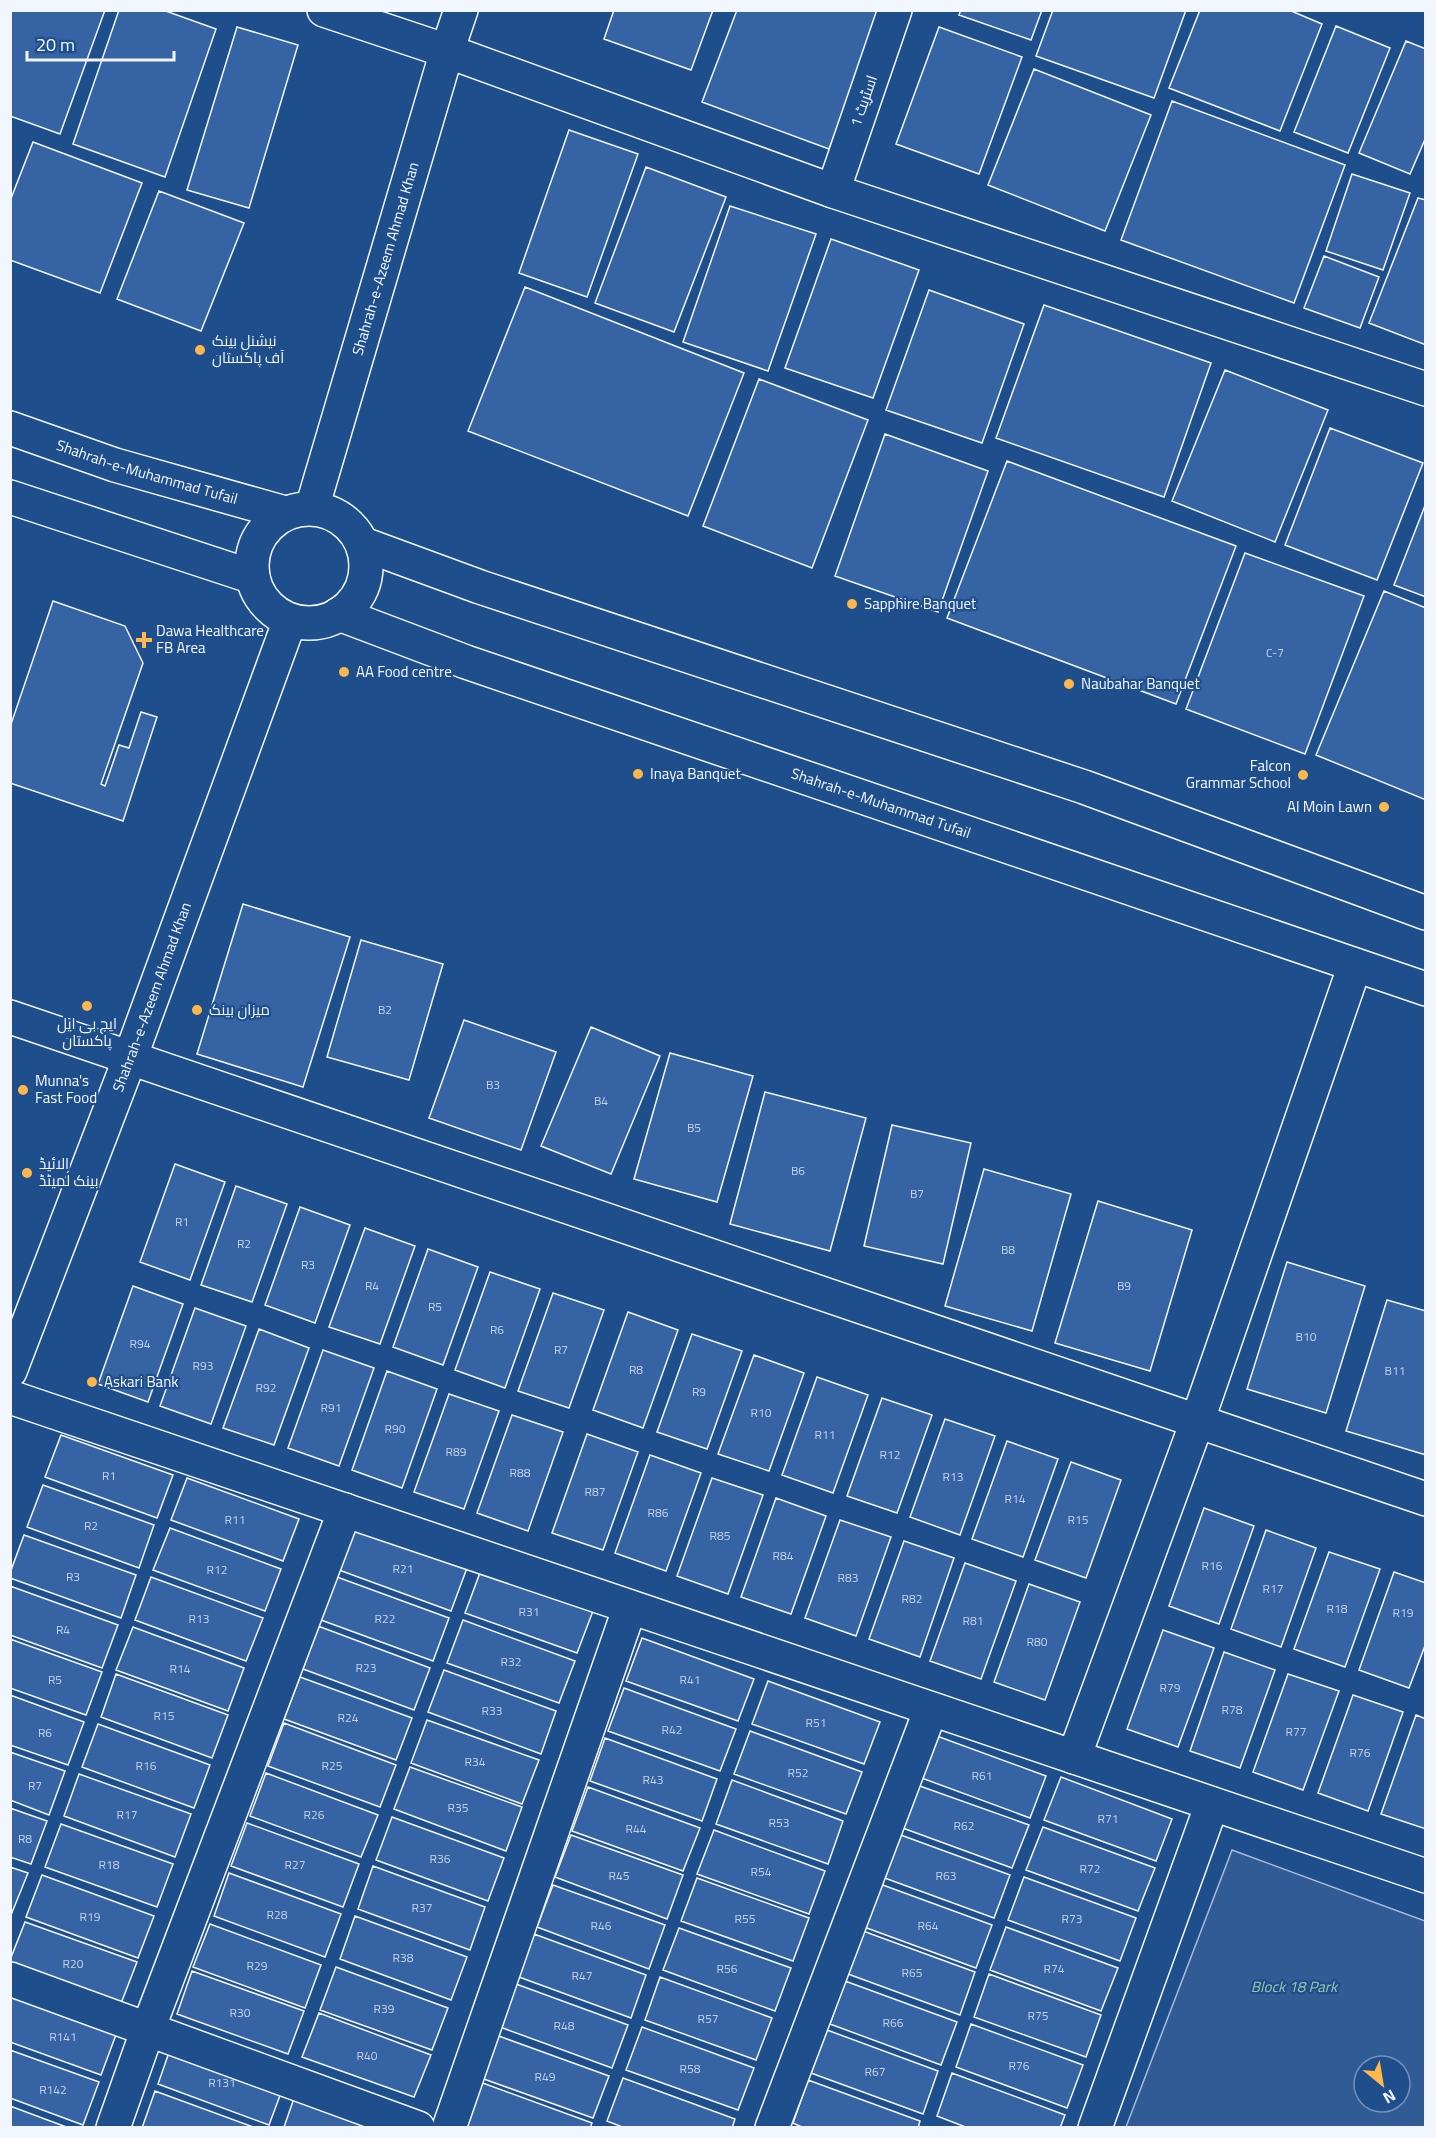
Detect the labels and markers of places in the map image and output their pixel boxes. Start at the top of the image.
place label: نیشنل بینک آف پاکستان [212,326,284,372]
marker: نیشنل بینک آف پاکستان [193,343,207,357]
place label: Sapphire Banquet [864,589,977,618]
marker: Sapphire Banquet [845,597,859,611]
place label: Dawa Healthcare FB Area [156,616,264,662]
marker: Dawa Healthcare FB Area [137,633,151,647]
place label: AA Food centre [356,657,452,686]
marker: AA Food centre [337,665,351,679]
place label: Naubahar Banquet [1081,669,1200,698]
marker: Naubahar Banquet [1062,677,1076,691]
place label: Falcon Grammar School [1186,751,1291,797]
place label: Inaya Banquet [650,759,741,788]
marker: Inaya Banquet [631,767,645,781]
marker: Falcon Grammar School [1296,768,1310,782]
place label: Al Moin Lawn [1287,792,1372,821]
marker: Al Moin Lawn [1377,800,1391,814]
place label: میزان بینک [209,995,270,1024]
marker: ایچ بی ایل پاکستان [80,999,94,1013]
marker: میزان بینک [190,1003,204,1017]
place label: ایچ بی ایل پاکستان [57,1009,117,1055]
place label: Munna's Fast Food [35,1066,97,1112]
marker: Munna's Fast Food [16,1083,30,1097]
place label: الائیڈ بینک لمیٹڈ [39,1149,98,1195]
marker: الائیڈ بینک لمیٹڈ [20,1166,34,1180]
place label: Askari Bank [104,1367,178,1396]
marker: Askari Bank [85,1375,99,1389]

